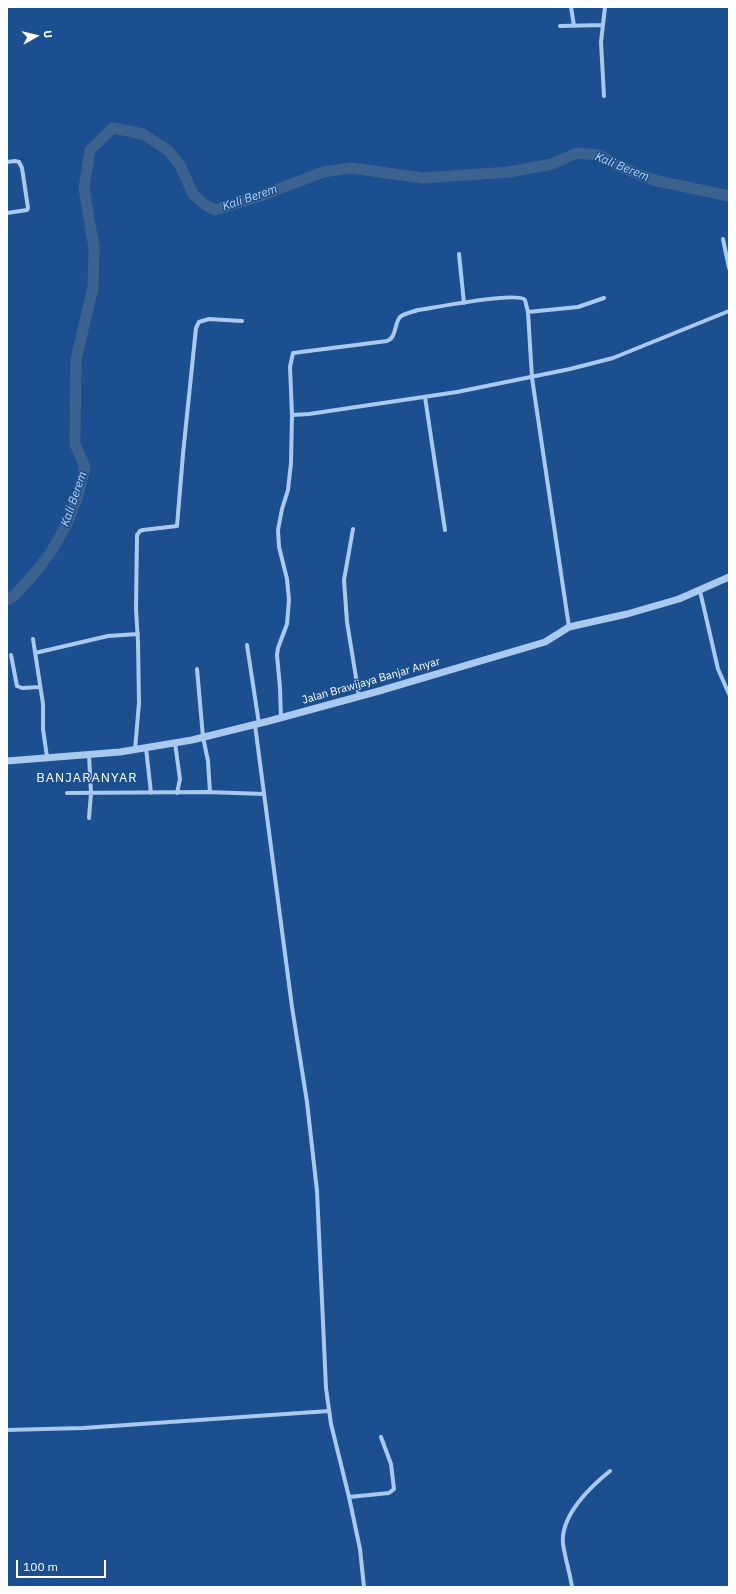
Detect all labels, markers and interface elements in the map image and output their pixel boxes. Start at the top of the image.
north arrow [16,16,56,56]
text: U [40,30,55,39]
water label: Kali Berem [593,150,651,184]
water label: Kali Berem [221,182,279,214]
water label: Kali Berem [58,470,90,528]
street label: Jalan Brawijaya Banjar Anyar [301,655,441,707]
district label: BANJARANYAR [36,770,138,786]
scale bar [18,1552,108,1578]
text: 100 m [23,1559,58,1574]

